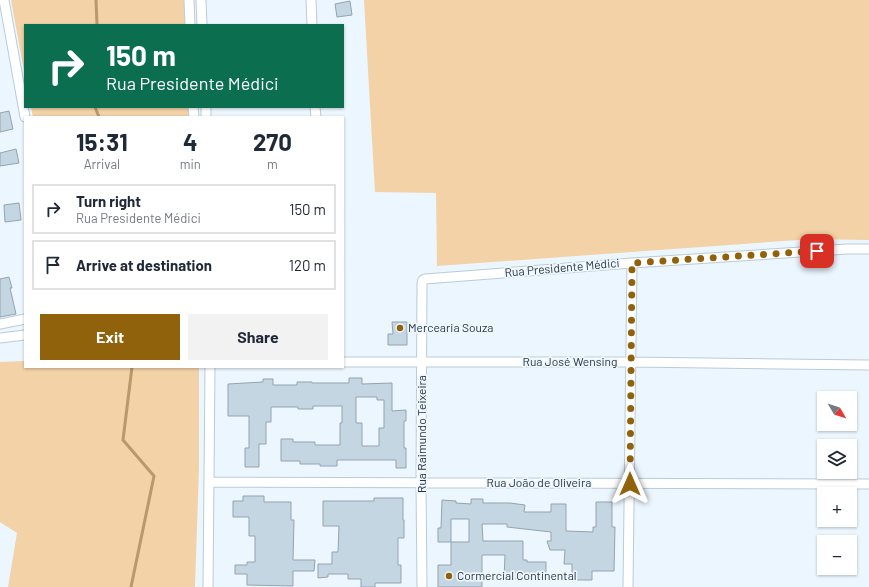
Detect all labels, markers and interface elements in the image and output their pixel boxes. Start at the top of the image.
text: 150 m [106,38,176,72]
icon: right [40,40,92,92]
text: Rua Presidente Médici [106,72,279,94]
text: 15:31 [76,127,128,156]
text: 4 [183,127,198,156]
text: 270 [253,127,292,156]
text: Arrival [84,156,120,172]
text: min [180,156,201,172]
text: m [267,156,278,172]
text: Turn right [76,192,141,210]
icon: right [42,198,64,220]
text: 150 m [289,200,326,218]
text: Rua Presidente Médici [76,210,201,226]
pin [800,234,834,268]
icon: arrive [806,240,828,262]
icon: arrive [42,254,64,276]
street label: Rua Presidente Médici [504,255,620,279]
text: Arrive at destination [76,256,212,274]
text: 120 m [289,256,326,274]
button: Exit [40,314,180,360]
button: Share [188,314,328,360]
place label: Mercearia Souza [408,320,493,334]
marker: Mercearia Souza [395,323,405,333]
street label: Rua José Wensing [523,354,617,368]
street label: Rua Raimundo Teixeira [414,375,428,493]
north arrow [817,391,857,431]
map controls [817,391,857,575]
button: layers [817,439,857,479]
position arrow [609,463,651,505]
street label: Rua João de Oliveira [487,475,591,489]
button: + [817,487,857,527]
button: − [817,535,857,575]
place label: Cormercial Continental [457,568,577,582]
marker: Cormercial Continental [444,571,454,581]

